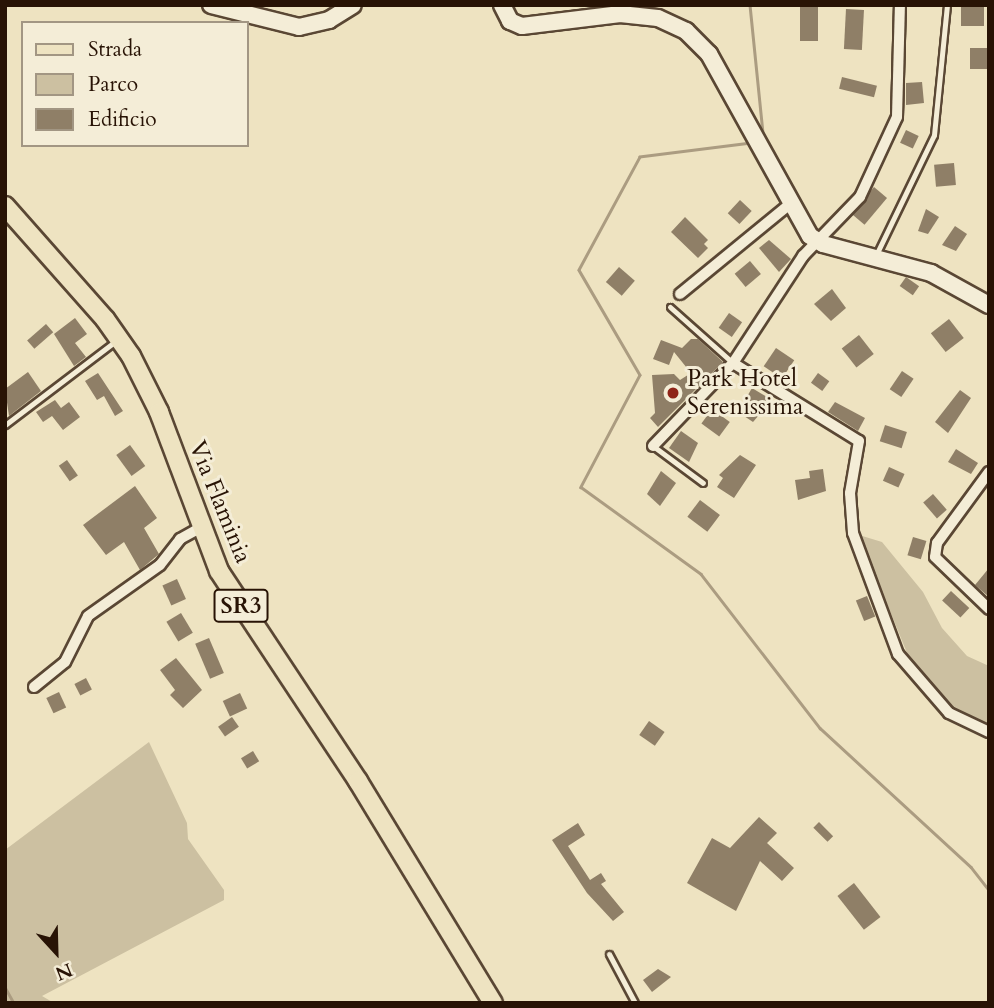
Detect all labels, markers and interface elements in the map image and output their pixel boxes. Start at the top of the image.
legend [21,21,248,147]
text: Strada [88,35,142,64]
text: Parco [88,70,138,99]
text: Edificio [88,105,157,134]
place label: Park Hotel Serenissima [687,365,803,421]
marker: Park Hotel Serenissima [665,385,681,401]
street label: Via Flaminia [182,437,258,567]
road number: SR3 [213,586,269,626]
north arrow [21,917,91,987]
text: N [51,956,76,987]

